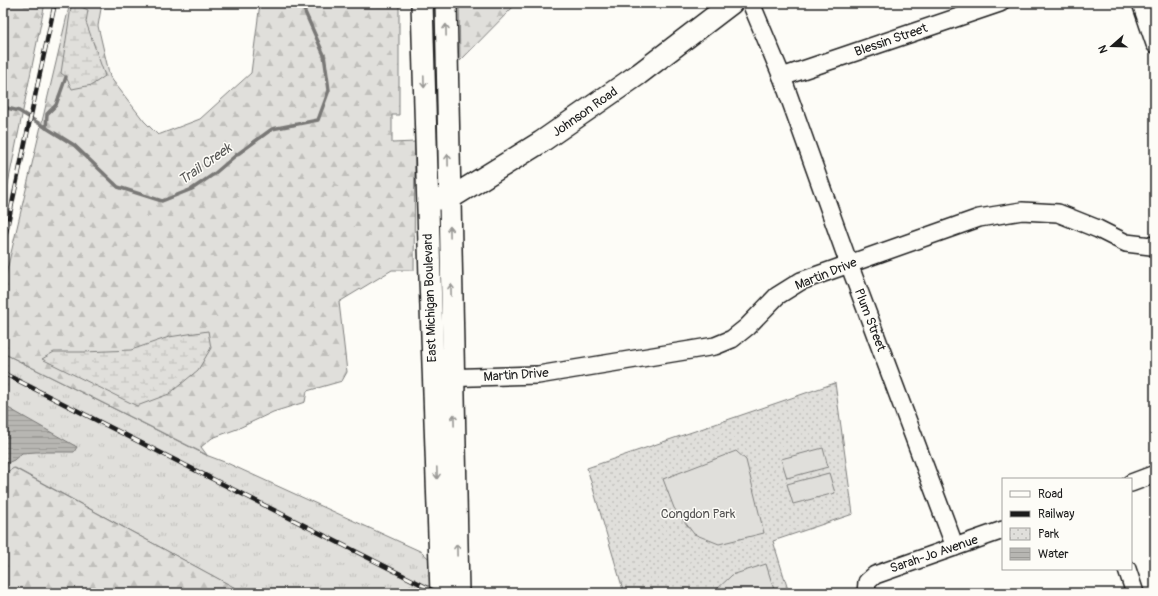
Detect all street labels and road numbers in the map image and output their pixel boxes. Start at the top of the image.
street label: Blessin Street [852,20,930,60]
street label: Johnson Road [549,84,621,140]
street label: East Michigan Boulevard [420,233,440,363]
street label: Martin Drive [793,254,860,294]
street label: Plum Street [851,286,890,354]
street label: Martin Drive [483,365,550,385]
street label: Sarah-Jo Avenue [888,531,981,577]

